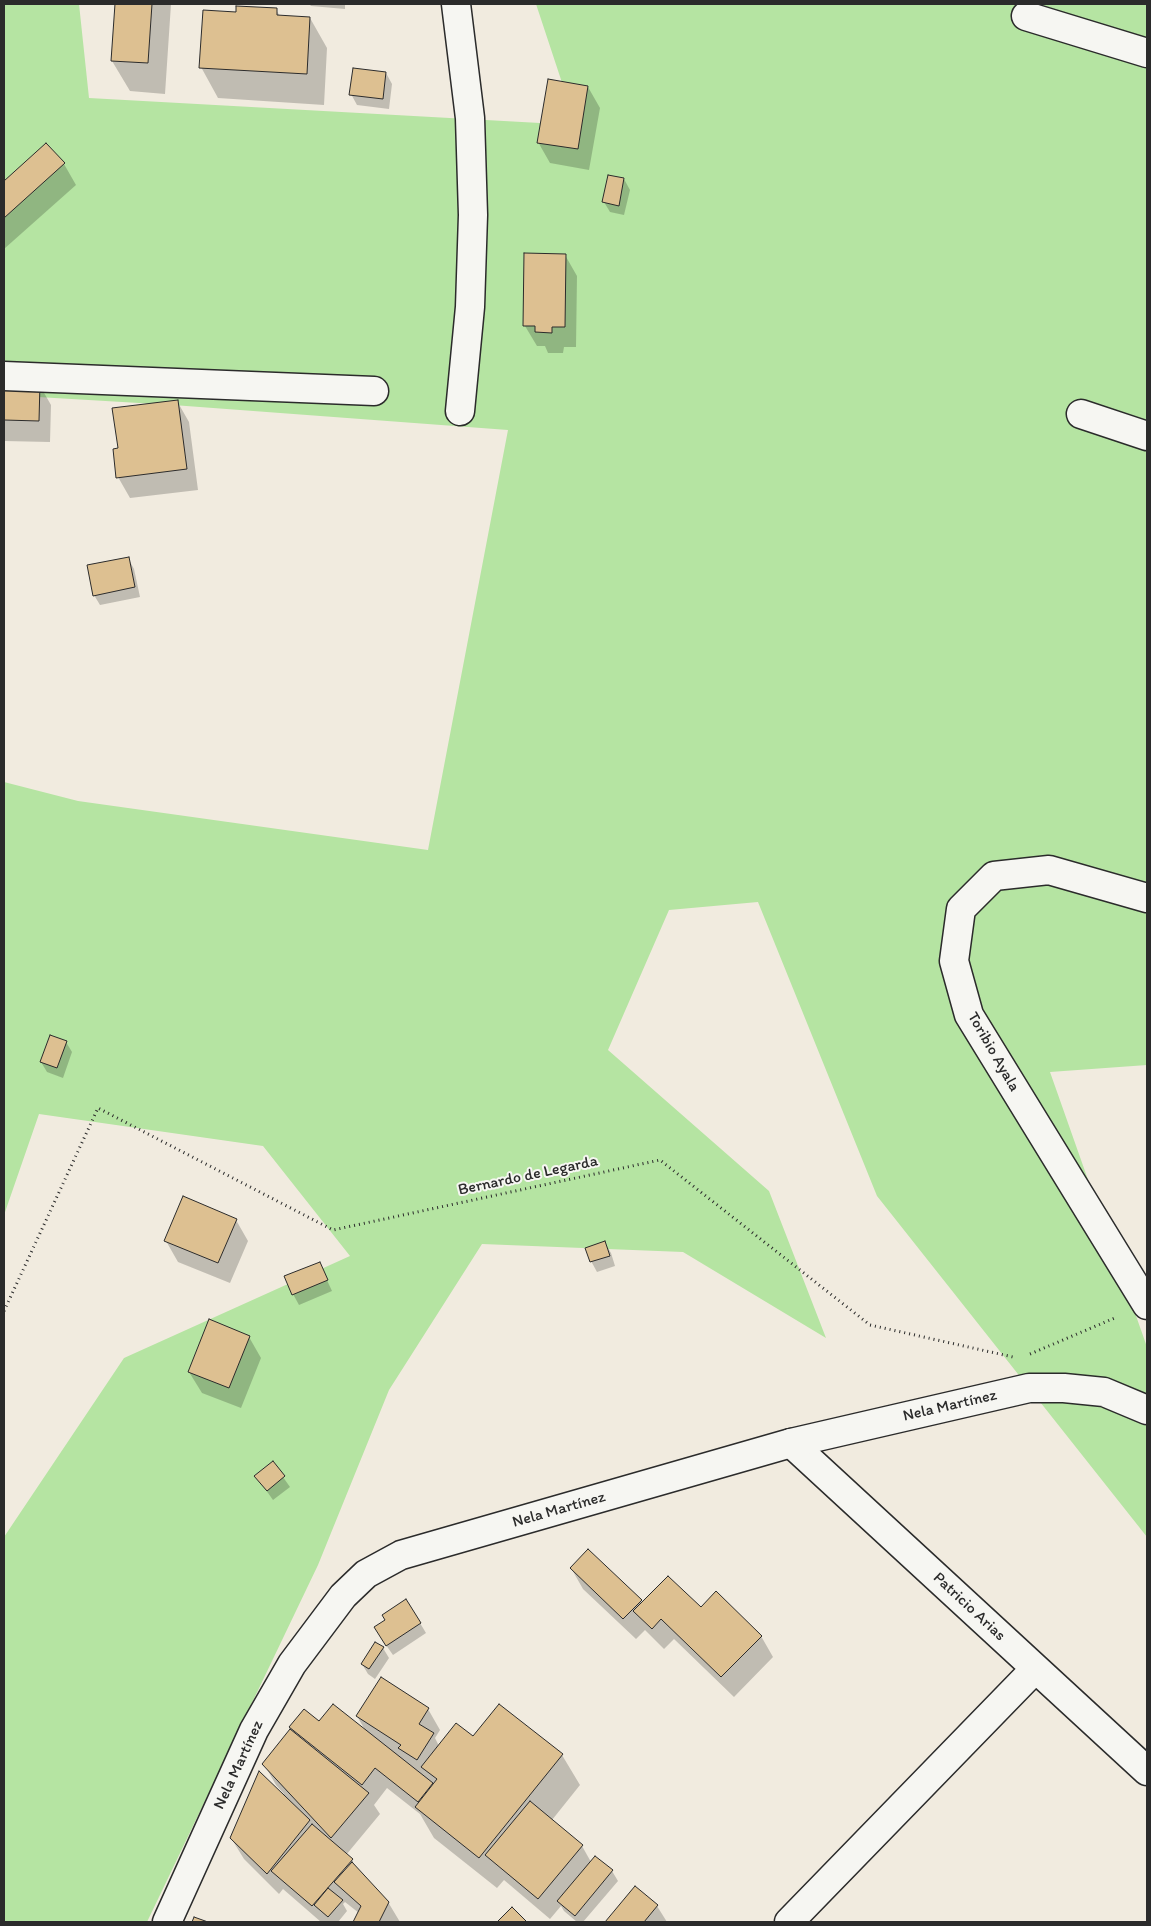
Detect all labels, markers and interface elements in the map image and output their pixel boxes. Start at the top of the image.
street label: Toribio Ayala [963,1009,1023,1095]
street label: Bernardo de Legarda [456,1152,600,1200]
street label: Nela Martínez [901,1386,999,1426]
street label: Nela Martínez [510,1488,608,1532]
street label: Patricio Arias [929,1569,1009,1645]
street label: Nela Martínez [210,1717,268,1813]

